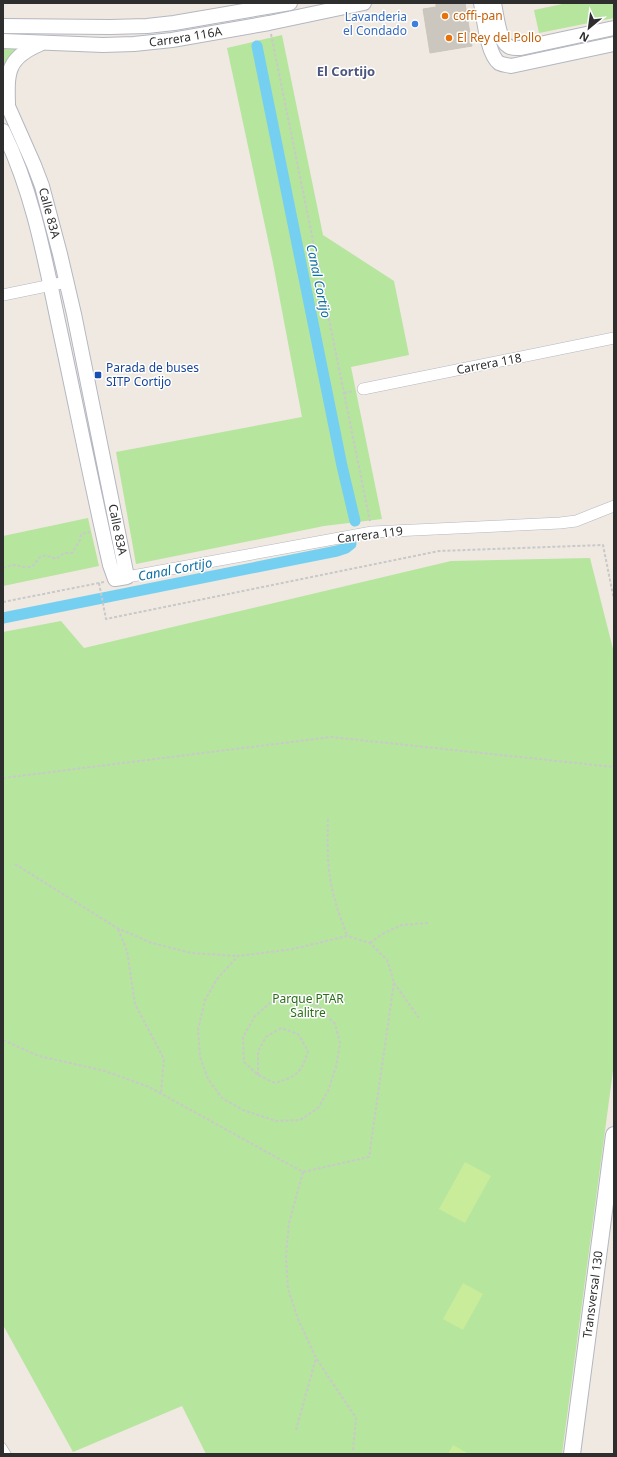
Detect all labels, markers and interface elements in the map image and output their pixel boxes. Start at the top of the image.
place label: coffi-pan [453,7,503,24]
place label: Lavanderia el Condado [343,8,407,39]
north arrow [569,8,609,48]
marker: coffi-pan [440,11,450,21]
marker: Lavanderia el Condado [410,19,420,29]
street label: Carrera 116A [148,22,223,50]
text: N [576,28,591,46]
place label: El Rey del Pollo [457,29,541,46]
marker: El Rey del Pollo [444,33,454,43]
district label: El Cortijo [317,62,375,80]
street label: Calle 83A [35,186,65,240]
water label: Canal Cortijo [302,242,336,320]
street label: Carrera 118 [455,349,523,378]
place label: Parada de buses SITP Cortijo [106,359,199,390]
marker: Parada de buses SITP Cortijo [93,370,103,380]
street label: Calle 83A [104,502,131,557]
street label: Carrera 119 [336,522,404,547]
water label: Canal Cortijo [136,553,214,585]
park label: Parque PTAR Salitre [272,990,344,1021]
street label: Transversal 130 [578,1250,607,1339]

